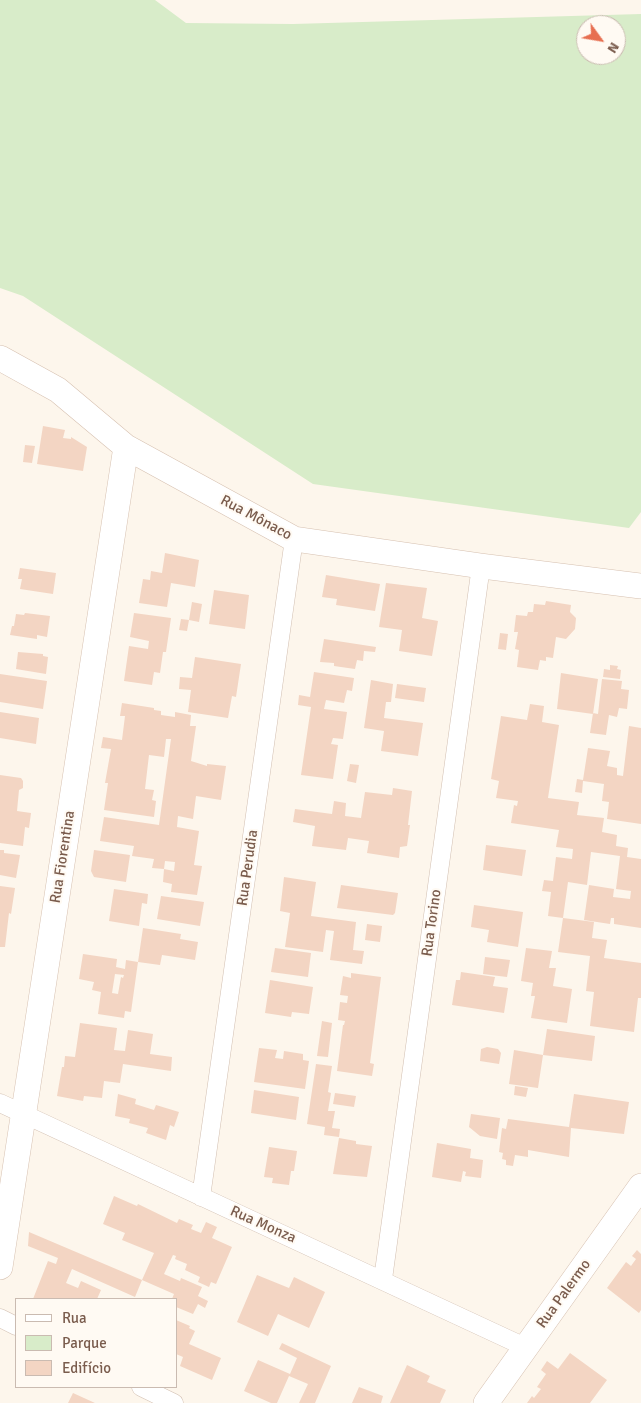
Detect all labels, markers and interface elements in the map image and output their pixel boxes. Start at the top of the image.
north arrow [576,15,626,65]
text: N [604,39,623,56]
street label: Rua Mônaco [217,492,295,544]
street label: Rua Fiorentina [47,809,79,905]
street label: Rua Perudia [234,829,262,907]
street label: Rua Torino [418,888,446,958]
street label: Rua Monza [227,1203,299,1247]
street label: Rua Palermo [533,1256,595,1332]
legend [15,1298,178,1388]
text: Rua [62,1309,87,1327]
text: Parque [62,1334,107,1352]
text: Edifício [62,1359,111,1377]

